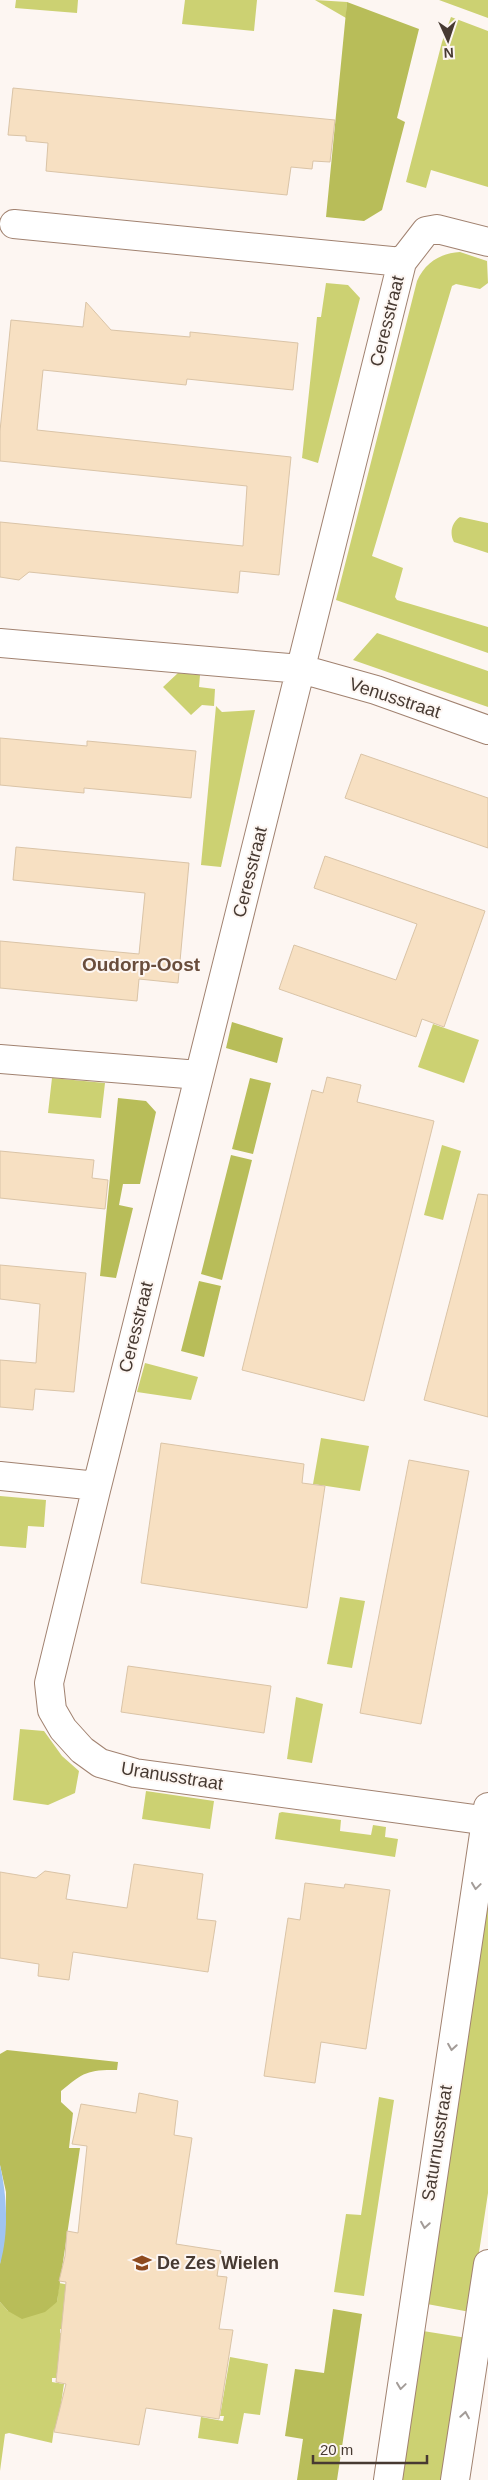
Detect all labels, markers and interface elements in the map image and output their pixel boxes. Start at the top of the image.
north arrow [423,15,473,65]
text: N [443,45,454,61]
street label: Ceresstraat [366,273,408,369]
street label: Venusstraat [347,674,443,722]
street label: Ceresstraat [229,824,271,920]
district label: Oudorp-Oost [82,954,201,975]
street label: Ceresstraat [115,1279,157,1375]
street label: Uranusstraat [120,1758,224,1794]
one-way arrow [471,1882,481,1890]
one-way arrow [447,2042,457,2051]
street label: Saturnusstraat [418,2084,456,2202]
one-way arrow [420,2220,430,2229]
school or university icon: De Zes Wielen [131,2252,153,2274]
place label: De Zes Wielen [157,2253,279,2273]
one-way arrow [396,2382,407,2390]
one-way arrow [460,2410,470,2419]
scale bar [313,2432,427,2464]
text: 20 m [320,2441,353,2458]

